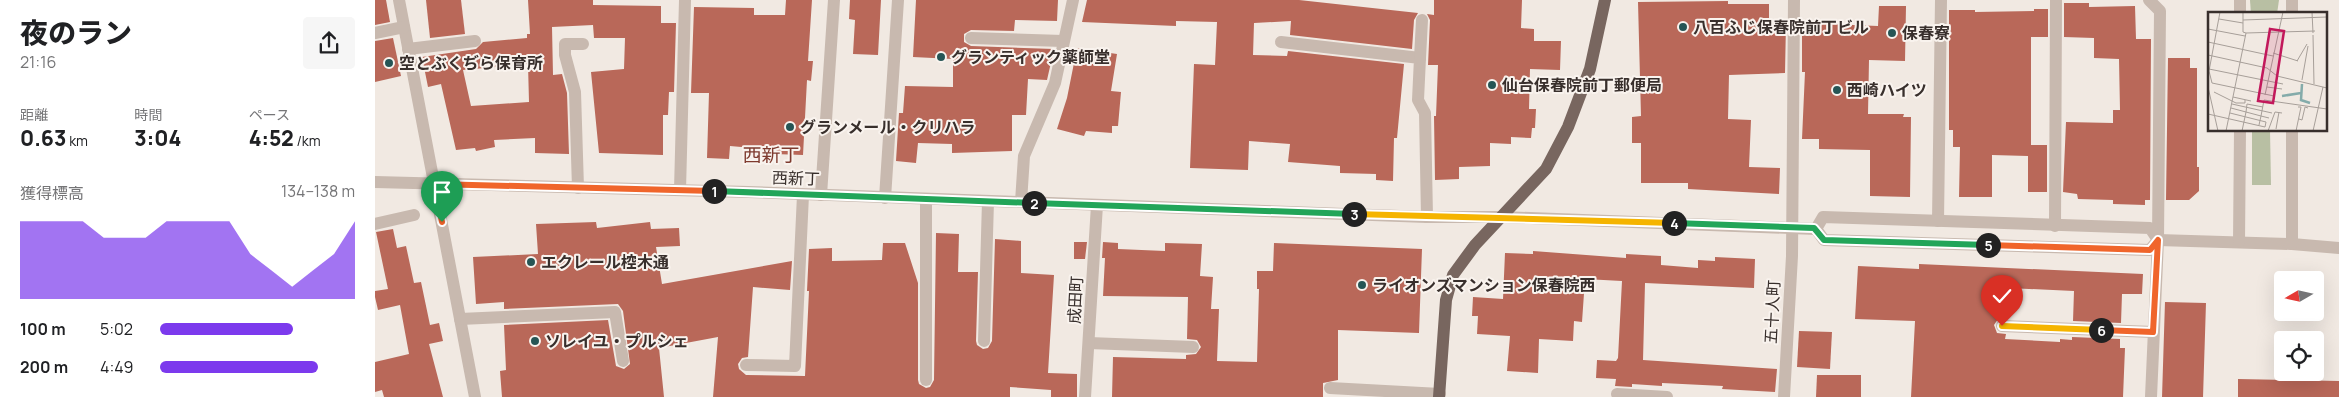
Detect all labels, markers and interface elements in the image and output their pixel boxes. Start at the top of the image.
inset map [2208,12,2327,131]
text: 夜のラン [20,13,132,51]
place label: 八百ふじ保春院前丁ビル [1693,16,1869,38]
button: share [303,17,355,69]
marker: 八百ふじ保春院前丁ビル [1677,21,1689,33]
place label: 保春寮 [1902,22,1950,44]
marker: 保春寮 [1886,27,1898,39]
place label: グランティック薬師堂 [951,46,1110,68]
text: 21:16 [20,51,56,73]
marker: グランティック薬師堂 [935,51,947,63]
place label: 空とぶくぢら保育所 [399,52,543,74]
marker: 空とぶくぢら保育所 [383,57,395,69]
place label: 仙台保春院前丁郵便局 [1501,74,1662,96]
marker: 仙台保春院前丁郵便局 [1486,79,1498,91]
place label: 西崎ハイツ [1847,79,1927,101]
marker: 西崎ハイツ [1831,84,1843,96]
text: 距離 [20,105,48,124]
text: 時間 [134,105,162,124]
text: ペース [249,105,290,124]
place label: グランメール・クリハラ [800,116,976,138]
marker: グランメール・クリハラ [784,121,796,133]
text: 0.63 [20,124,66,152]
text: 3:04 [134,124,181,152]
text: 4:52 [249,124,294,152]
text: km [66,131,88,150]
text: /km [294,131,321,150]
district label: 西新丁 [742,142,800,168]
street label: 西新丁 [772,166,820,190]
pin [421,171,463,222]
icon: arrive [428,178,456,206]
pin: 1 [701,178,727,204]
text: 134–138 m [281,180,355,202]
text: 獲得標高 [20,182,84,204]
text: 1 [711,182,718,201]
pin: 2 [1021,190,1047,216]
text: 2 [1030,194,1039,213]
pin: 3 [1341,202,1367,226]
text: 3 [1350,205,1359,224]
pin: 4 [1661,210,1687,236]
text: 4 [1670,214,1679,233]
pin: 5 [1975,232,2001,258]
text: 5 [1984,236,1993,255]
place label: エクレール椌木通 [541,251,669,273]
marker: エクレール椌木通 [525,256,537,268]
north arrow [2274,271,2324,321]
map controls [2274,271,2324,381]
place label: ライオンズマンション保春院西 [1372,274,1596,296]
street label: 成田町 [1063,275,1087,325]
pin [1981,275,2023,326]
marker: ライオンズマンション保春院西 [1356,279,1368,291]
street label: 五十人町 [1759,279,1785,345]
icon: check [1988,282,2016,310]
text: 100 m [20,318,66,340]
text: 5:02 [100,318,133,340]
pin: 6 [2089,318,2113,342]
text: 6 [2097,321,2106,340]
place label: ソレイユ・プルシェ [545,330,689,352]
button: locate [2274,331,2324,381]
marker: ソレイユ・プルシェ [529,335,541,347]
text: 200 m [20,356,68,378]
text: 4:49 [100,356,133,378]

